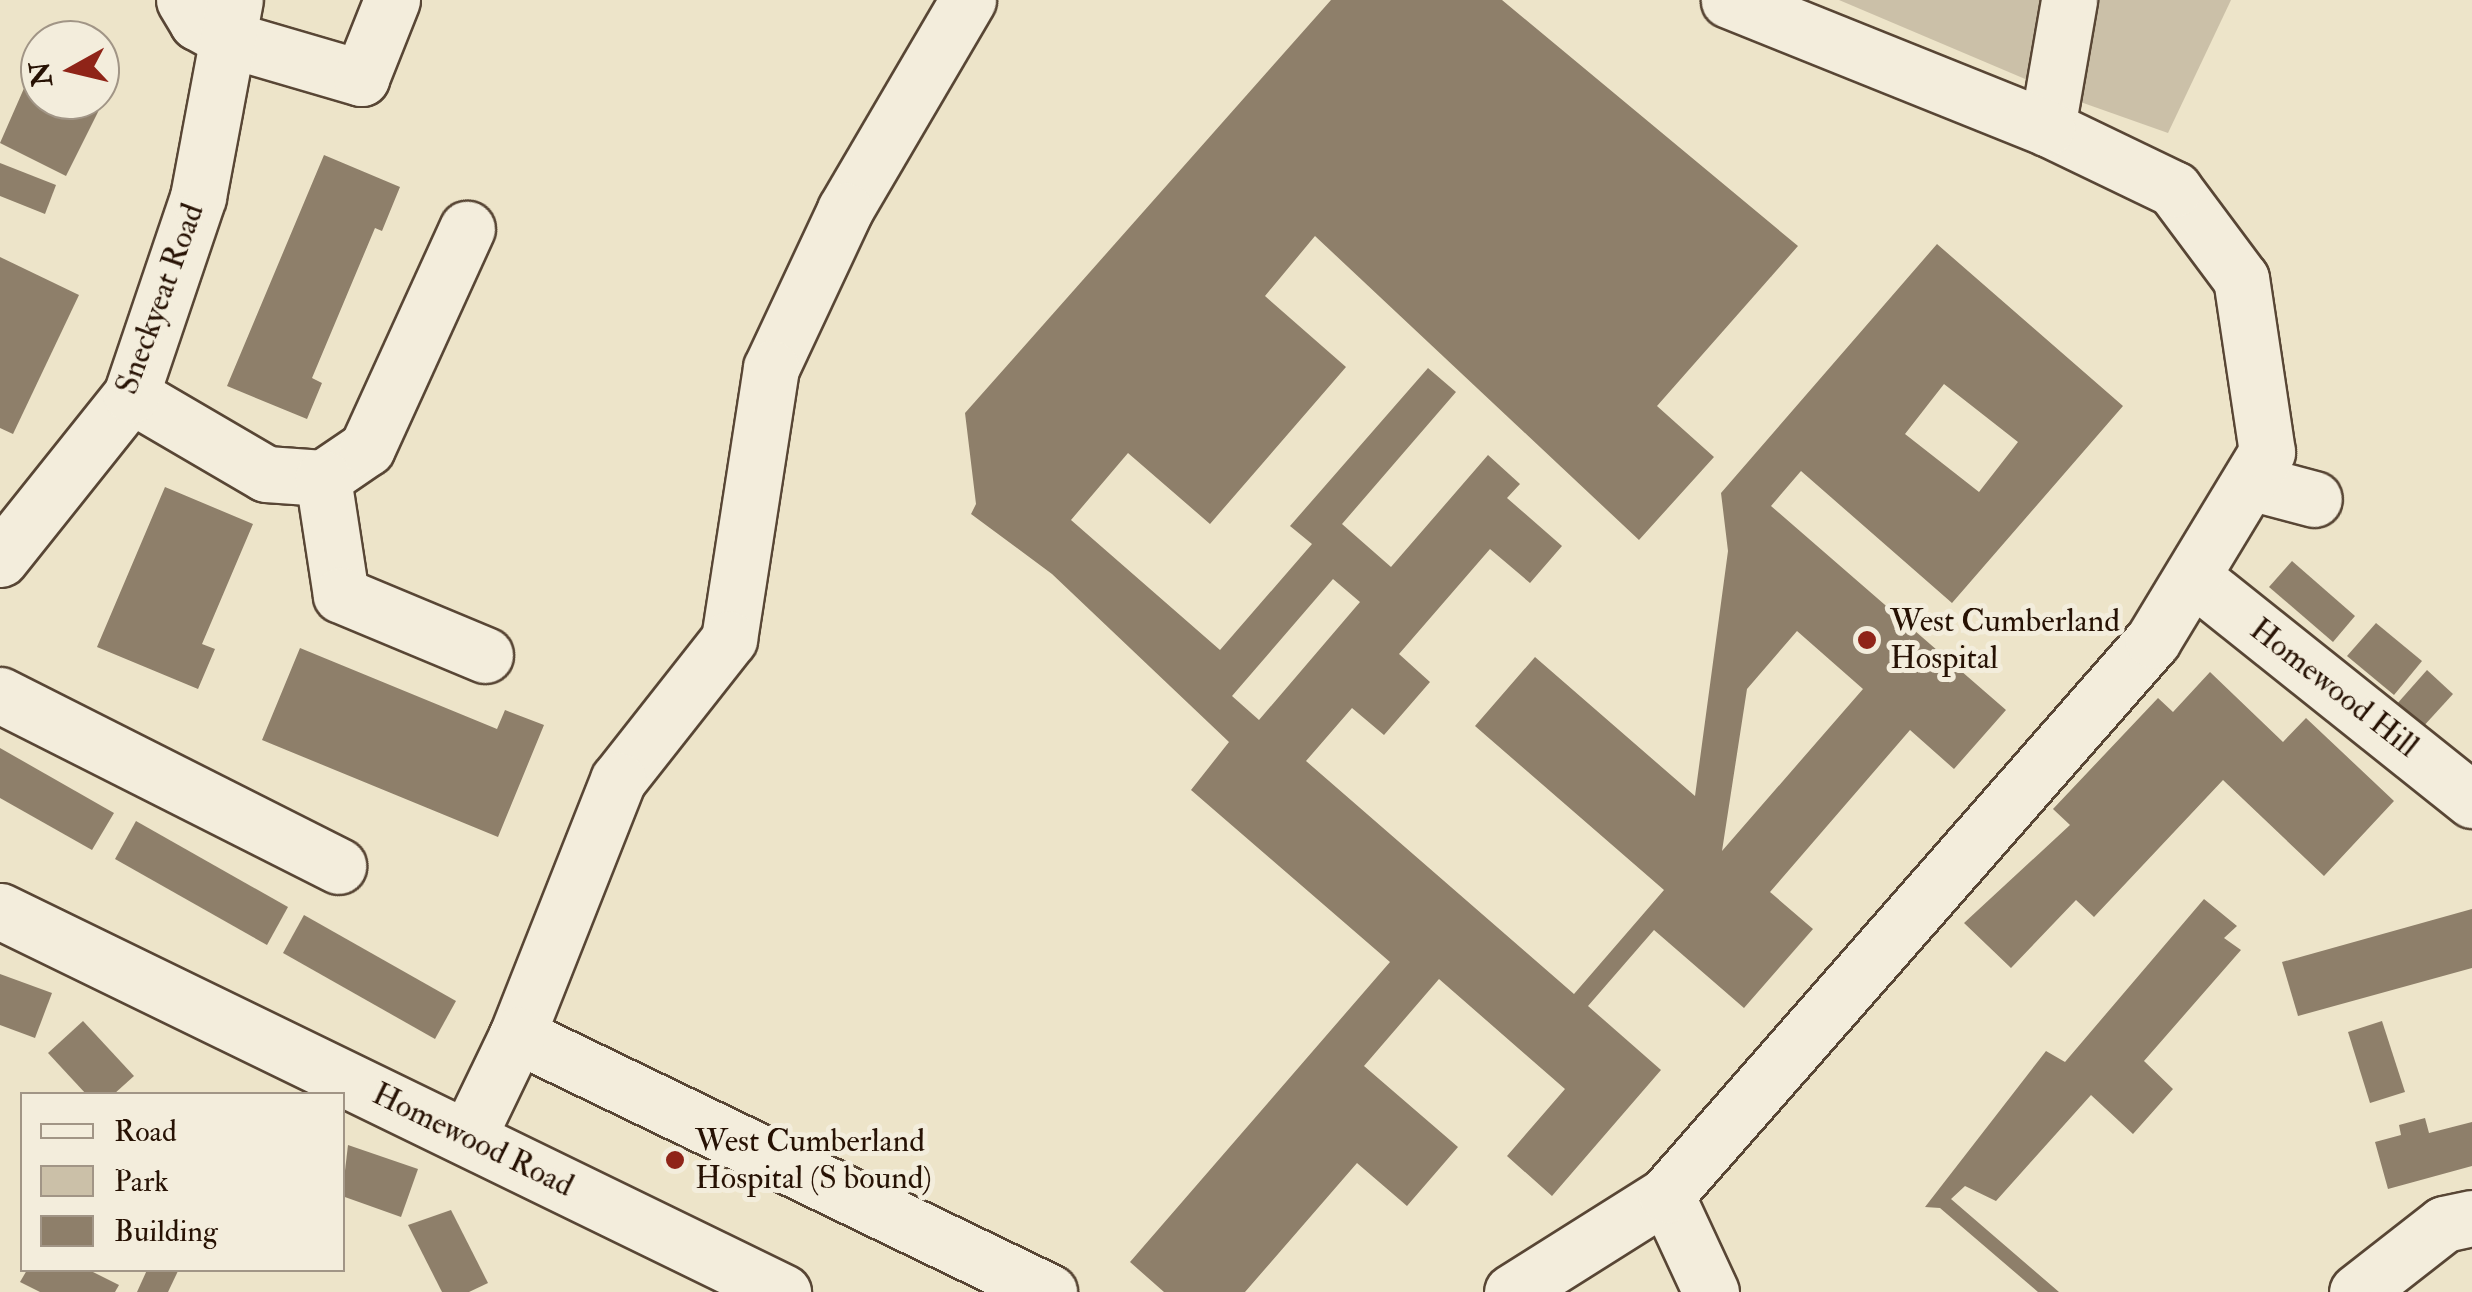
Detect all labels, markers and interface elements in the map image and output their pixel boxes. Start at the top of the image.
north arrow [20,20,120,120]
text: N [23,59,61,89]
street label: Sneckyeat Road [108,198,212,400]
place label: West Cumberland Hospital [1890,603,2120,678]
street label: Homewood Hill [2242,610,2426,766]
marker: West Cumberland Hospital [1854,627,1880,653]
street label: Homewood Road [366,1075,580,1205]
legend [20,1092,345,1272]
text: Road [114,1113,177,1150]
place label: West Cumberland Hospital (S bound) [695,1123,932,1198]
marker: West Cumberland Hospital (S bound) [664,1149,686,1171]
text: Park [114,1163,169,1200]
text: Building [114,1213,218,1250]

